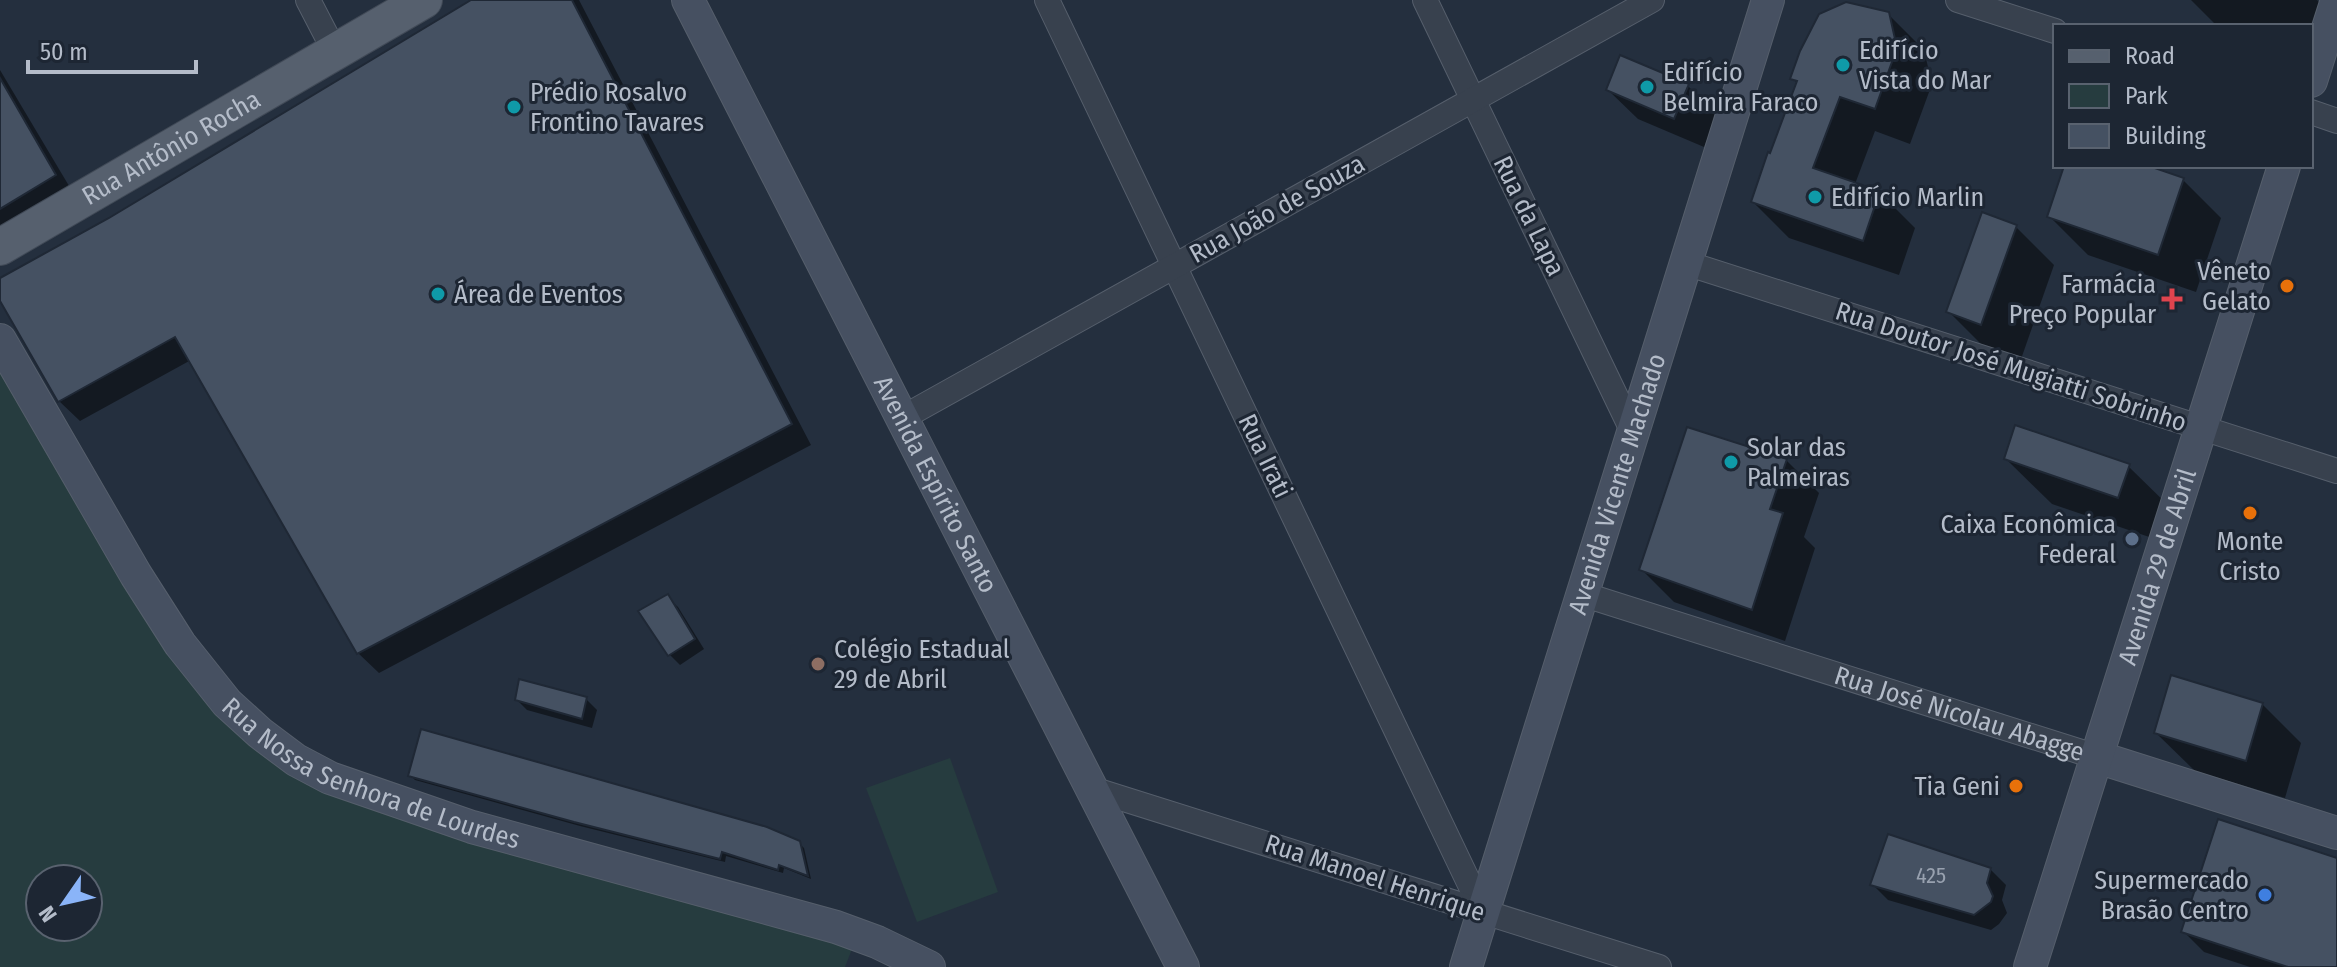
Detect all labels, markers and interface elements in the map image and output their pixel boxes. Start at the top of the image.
scale bar [28,24,196,74]
legend [2053,24,2313,168]
place label: Edifício Vista do Mar [1859,35,1991,96]
text: 50 m [40,38,88,66]
text: Road [2125,42,2175,70]
marker: Edifício Vista do Mar [1834,56,1852,74]
place label: Edifício Belmira Faraco [1663,57,1818,118]
place label: Prédio Rosalvo Frontino Tavares [530,77,704,138]
marker: Edifício Belmira Faraco [1638,78,1656,96]
text: Park [2125,82,2168,110]
street label: Rua Antônio Rocha [76,83,266,211]
marker: Prédio Rosalvo Frontino Tavares [505,98,523,116]
text: Building [2125,122,2207,150]
street label: Rua João de Souza [1184,148,1370,270]
street label: Rua da Lapa [1487,151,1571,281]
place label: Edifício Marlin [1831,182,1984,213]
marker: Edifício Marlin [1806,188,1824,206]
place label: Vêneto Gelato [2197,256,2271,317]
place label: Farmácia Preço Popular [2009,269,2156,330]
marker: Vêneto Gelato [2278,277,2296,295]
place label: Área de Eventos [454,279,623,310]
marker: Área de Eventos [429,285,447,303]
marker: Farmácia Preço Popular [2163,290,2181,308]
street label: Rua Doutor José Mugiatti Sobrinho [1832,296,2190,438]
street label: Avenida Vicente Machado [1562,350,1672,618]
street label: Avenida Espírito Santo [868,371,1004,598]
street label: Rua Irati [1231,409,1299,503]
place label: Solar das Palmeiras [1747,432,1850,493]
marker: Solar das Palmeiras [1722,453,1740,471]
street label: Avenida 29 de Abril [2111,465,2203,669]
marker: Monte Cristo [2241,504,2259,522]
place label: Caixa Econômica Federal [1940,509,2116,570]
place label: Monte Cristo [2217,526,2283,587]
marker: Caixa Econômica Federal [2123,530,2141,548]
place label: Colégio Estadual 29 de Abril [834,634,1010,695]
marker: Colégio Estadual 29 de Abril [809,655,827,673]
street label: Rua José Nicolau Abagge [1831,659,2088,768]
street label: Rua Nossa Senhora de Lourdes [216,691,523,855]
place label: Tia Geni [1915,771,2000,802]
marker: Tia Geni [2007,777,2025,795]
street label: Rua Manoel Henrique [1261,828,1489,928]
house number: 425 [1916,862,1946,889]
north arrow [24,863,104,943]
place label: Supermercado Brasão Centro [2094,865,2249,926]
marker: Supermercado Brasão Centro [2256,886,2274,904]
text: N [33,901,63,927]

